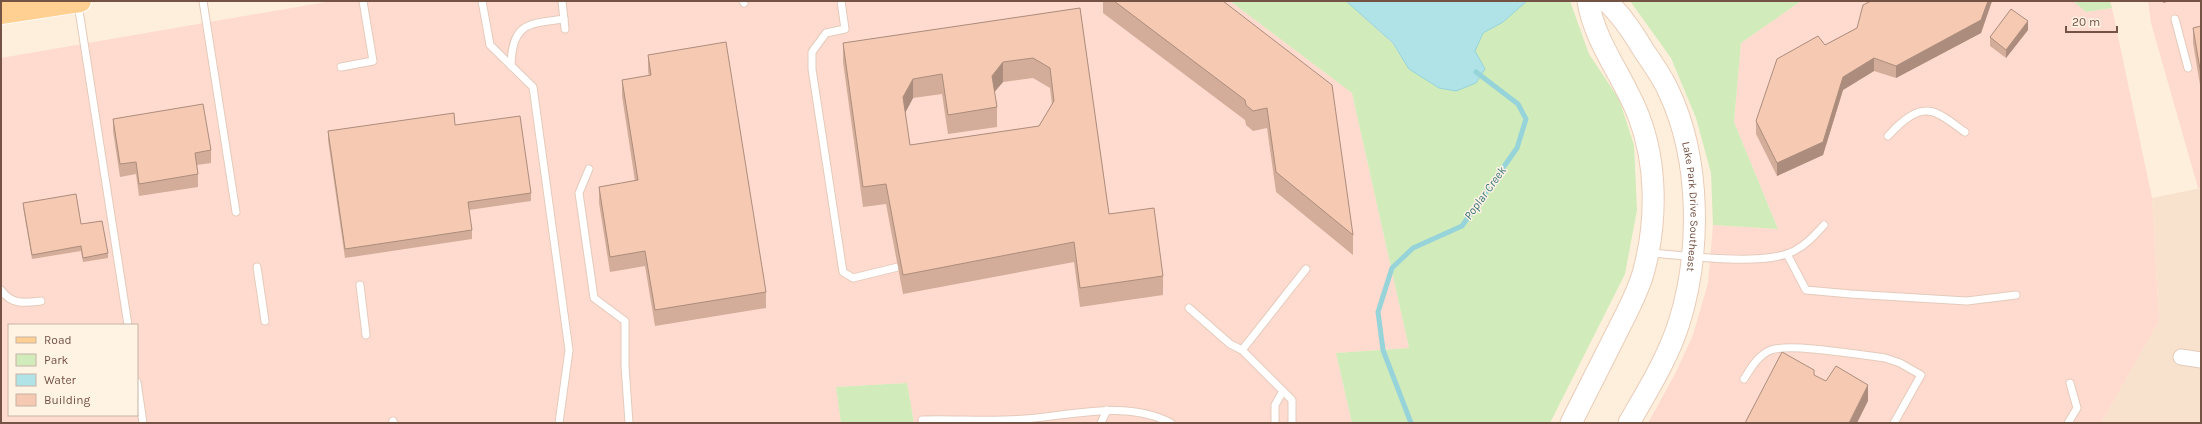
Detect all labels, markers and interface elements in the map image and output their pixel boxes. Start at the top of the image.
scale bar [2066,8,2117,34]
text: 20 m [2072,15,2100,29]
street label: Lake Park Drive Southeast [1680,140,1701,273]
water label: Poplar Creek [1461,163,1509,222]
legend [8,324,138,416]
text: Road [44,333,72,347]
text: Park [44,353,69,367]
text: Water [44,373,77,387]
text: Building [44,393,91,407]

